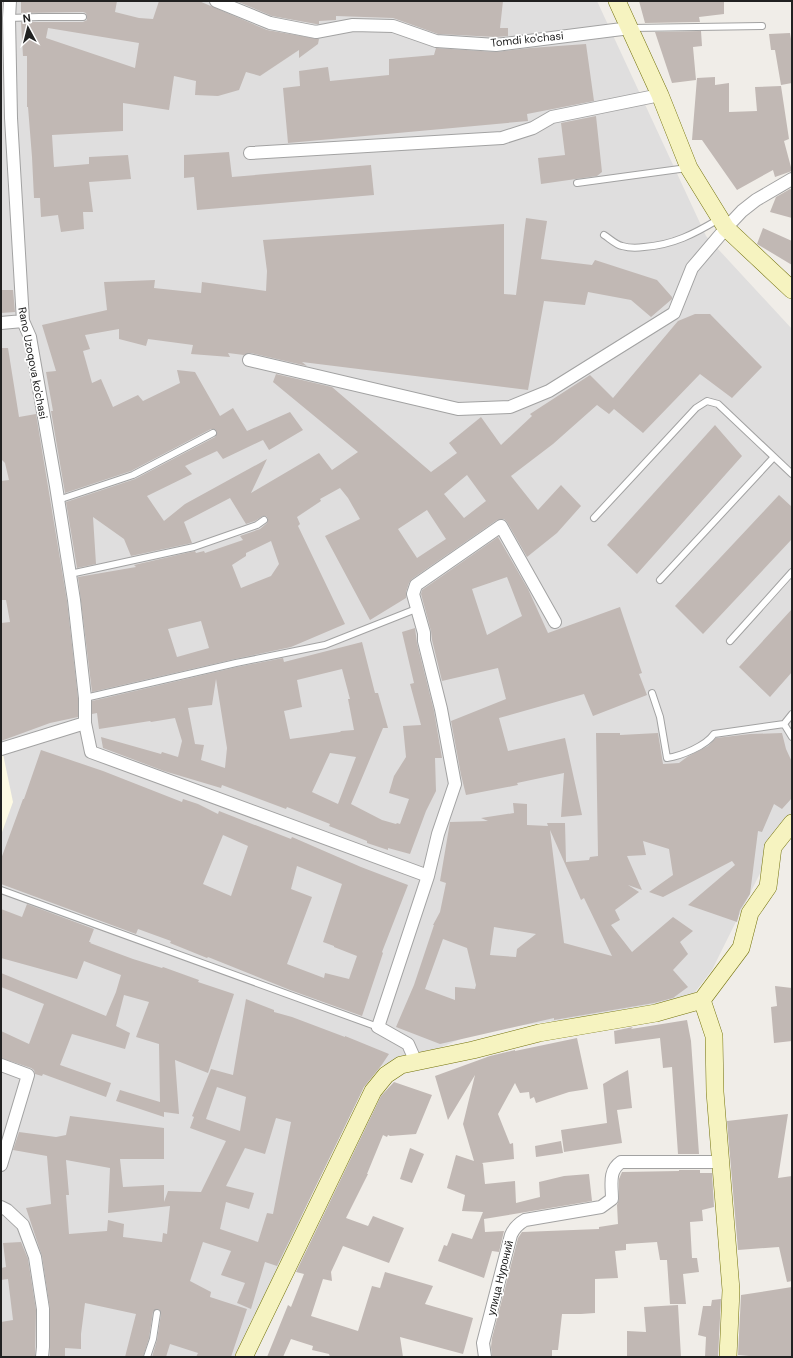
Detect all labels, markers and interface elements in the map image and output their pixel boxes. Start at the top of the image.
north arrow [8,8,48,48]
text: N [22,11,32,26]
street label: Tomdi ko'chasi [490,28,564,50]
street label: Rano Uzoqova ko'chasi [15,306,51,420]
street label: улица Нуроний [484,1239,516,1317]

